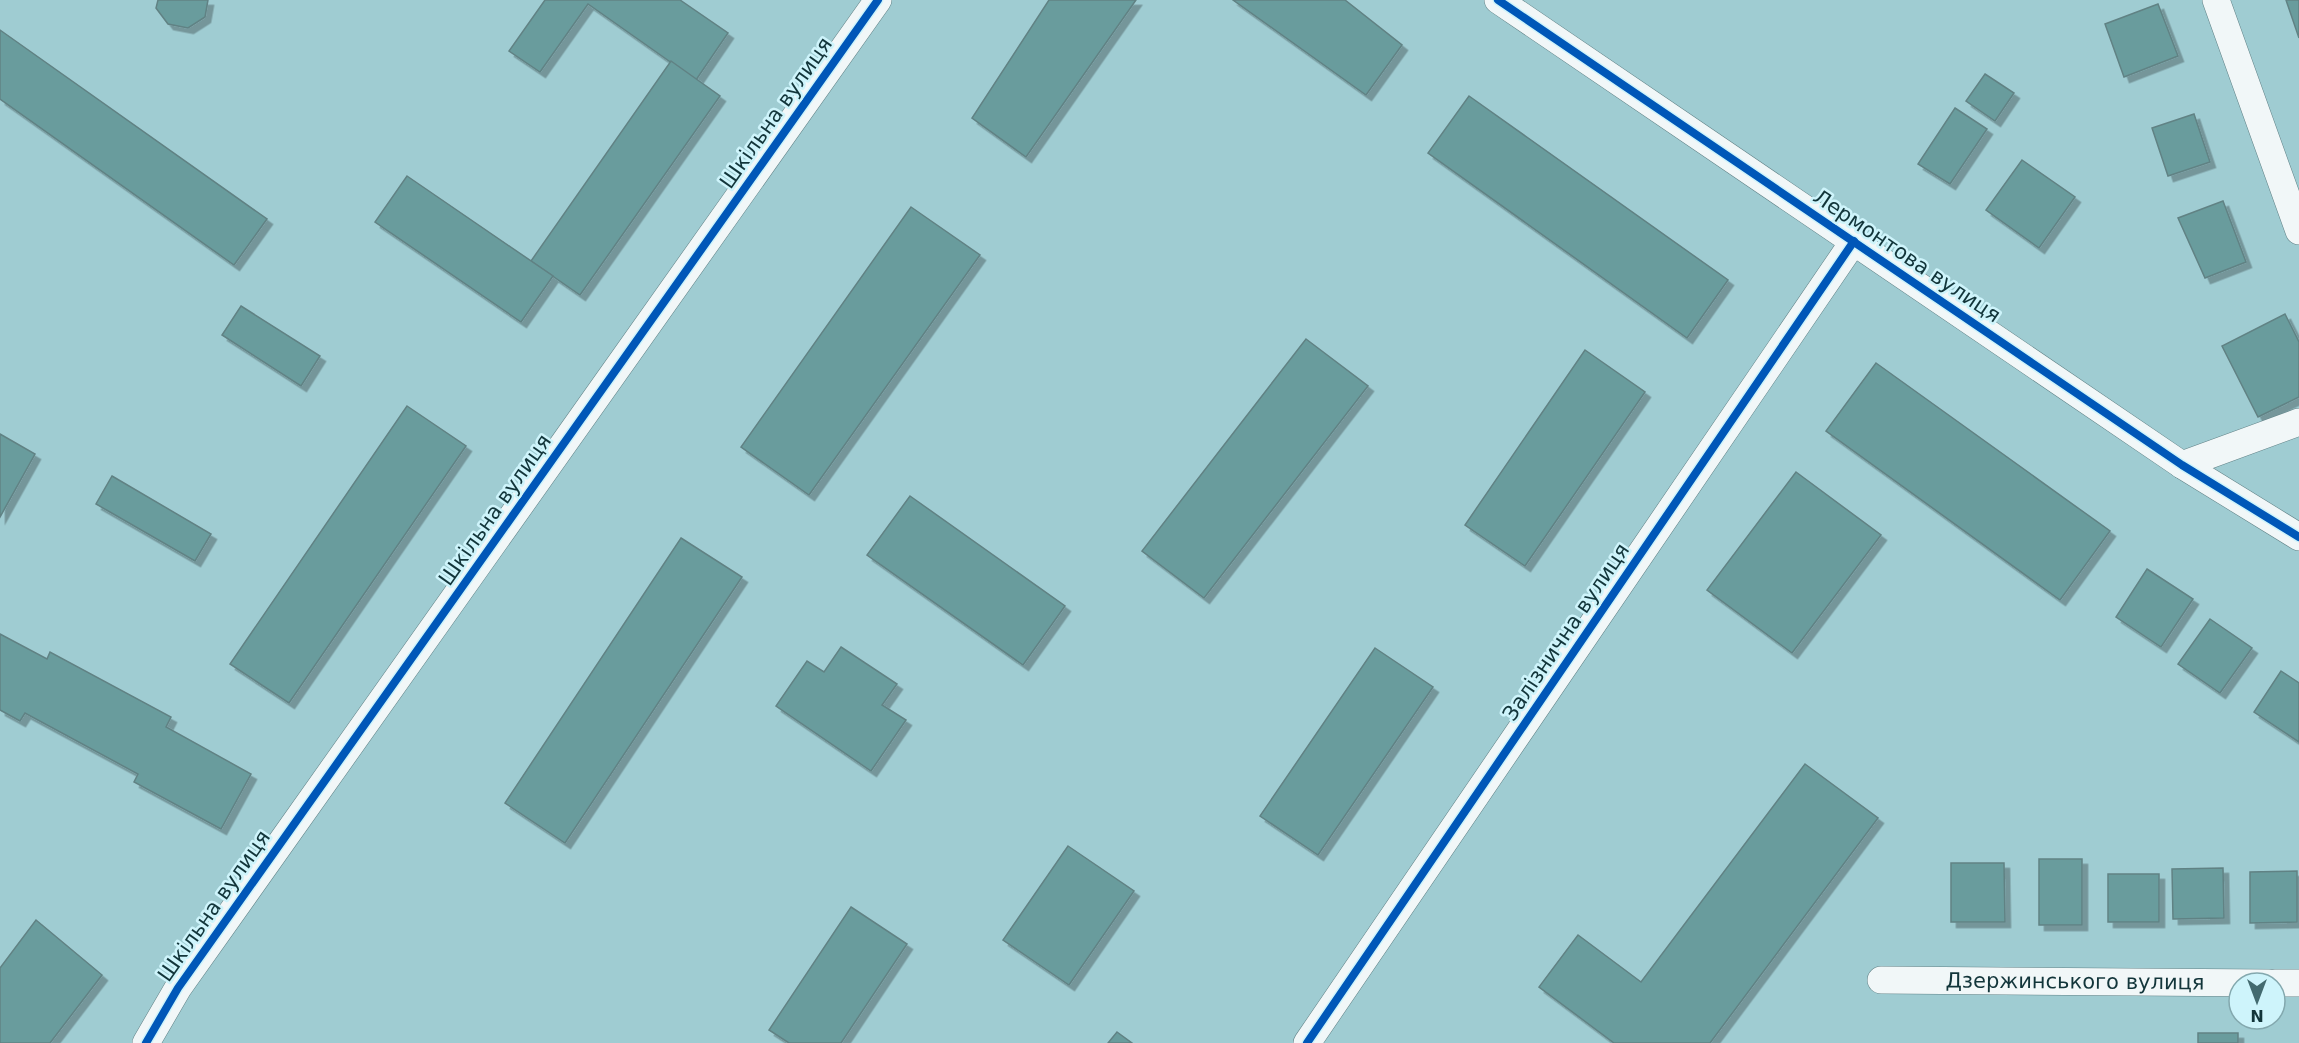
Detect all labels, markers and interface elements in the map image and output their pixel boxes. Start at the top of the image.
street label: Шкільна вулиця [715,33,837,193]
street label: Лермонтова вулиця [1809,184,2005,328]
street label: Шкільна вулиця [434,430,556,590]
street label: Залізнична вулиця [1498,539,1634,725]
street label: Шкільна вулиця [153,826,275,986]
street label: Дзержинського вулиця [1945,968,2205,995]
north arrow [2227,971,2287,1031]
text: N [2250,1006,2264,1025]

